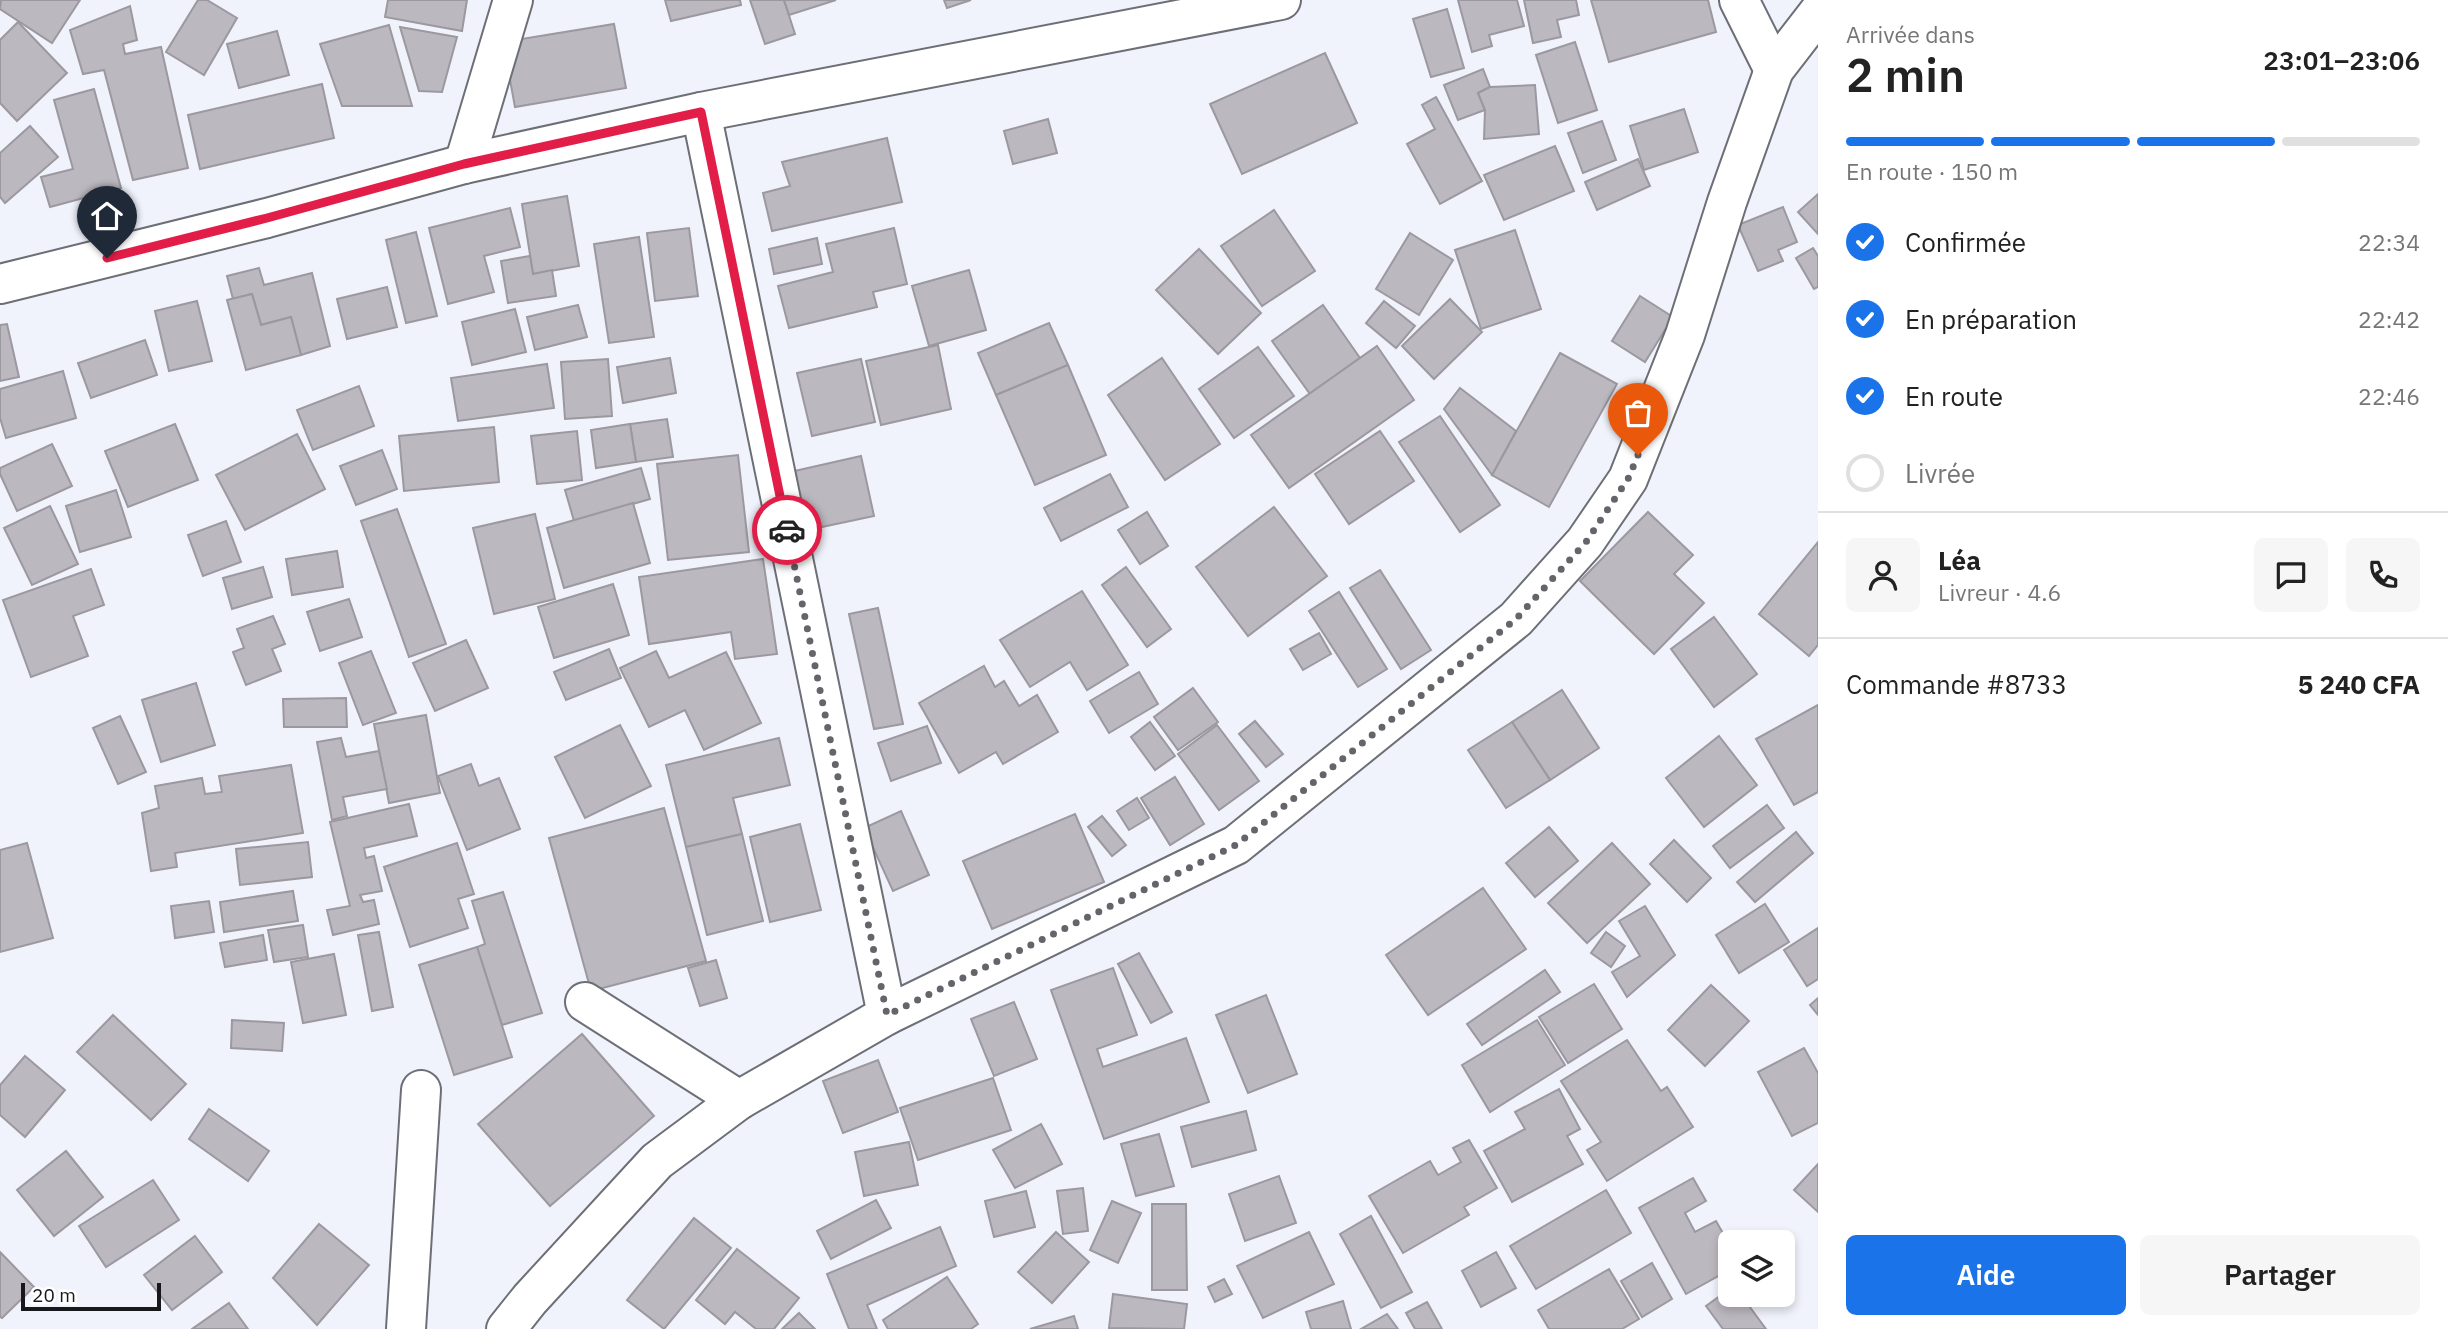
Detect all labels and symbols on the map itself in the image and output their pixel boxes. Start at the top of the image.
pin [77,186,137,258]
pin [1608,383,1668,455]
courier [752,495,822,565]
scale bar [21,1280,161,1312]

